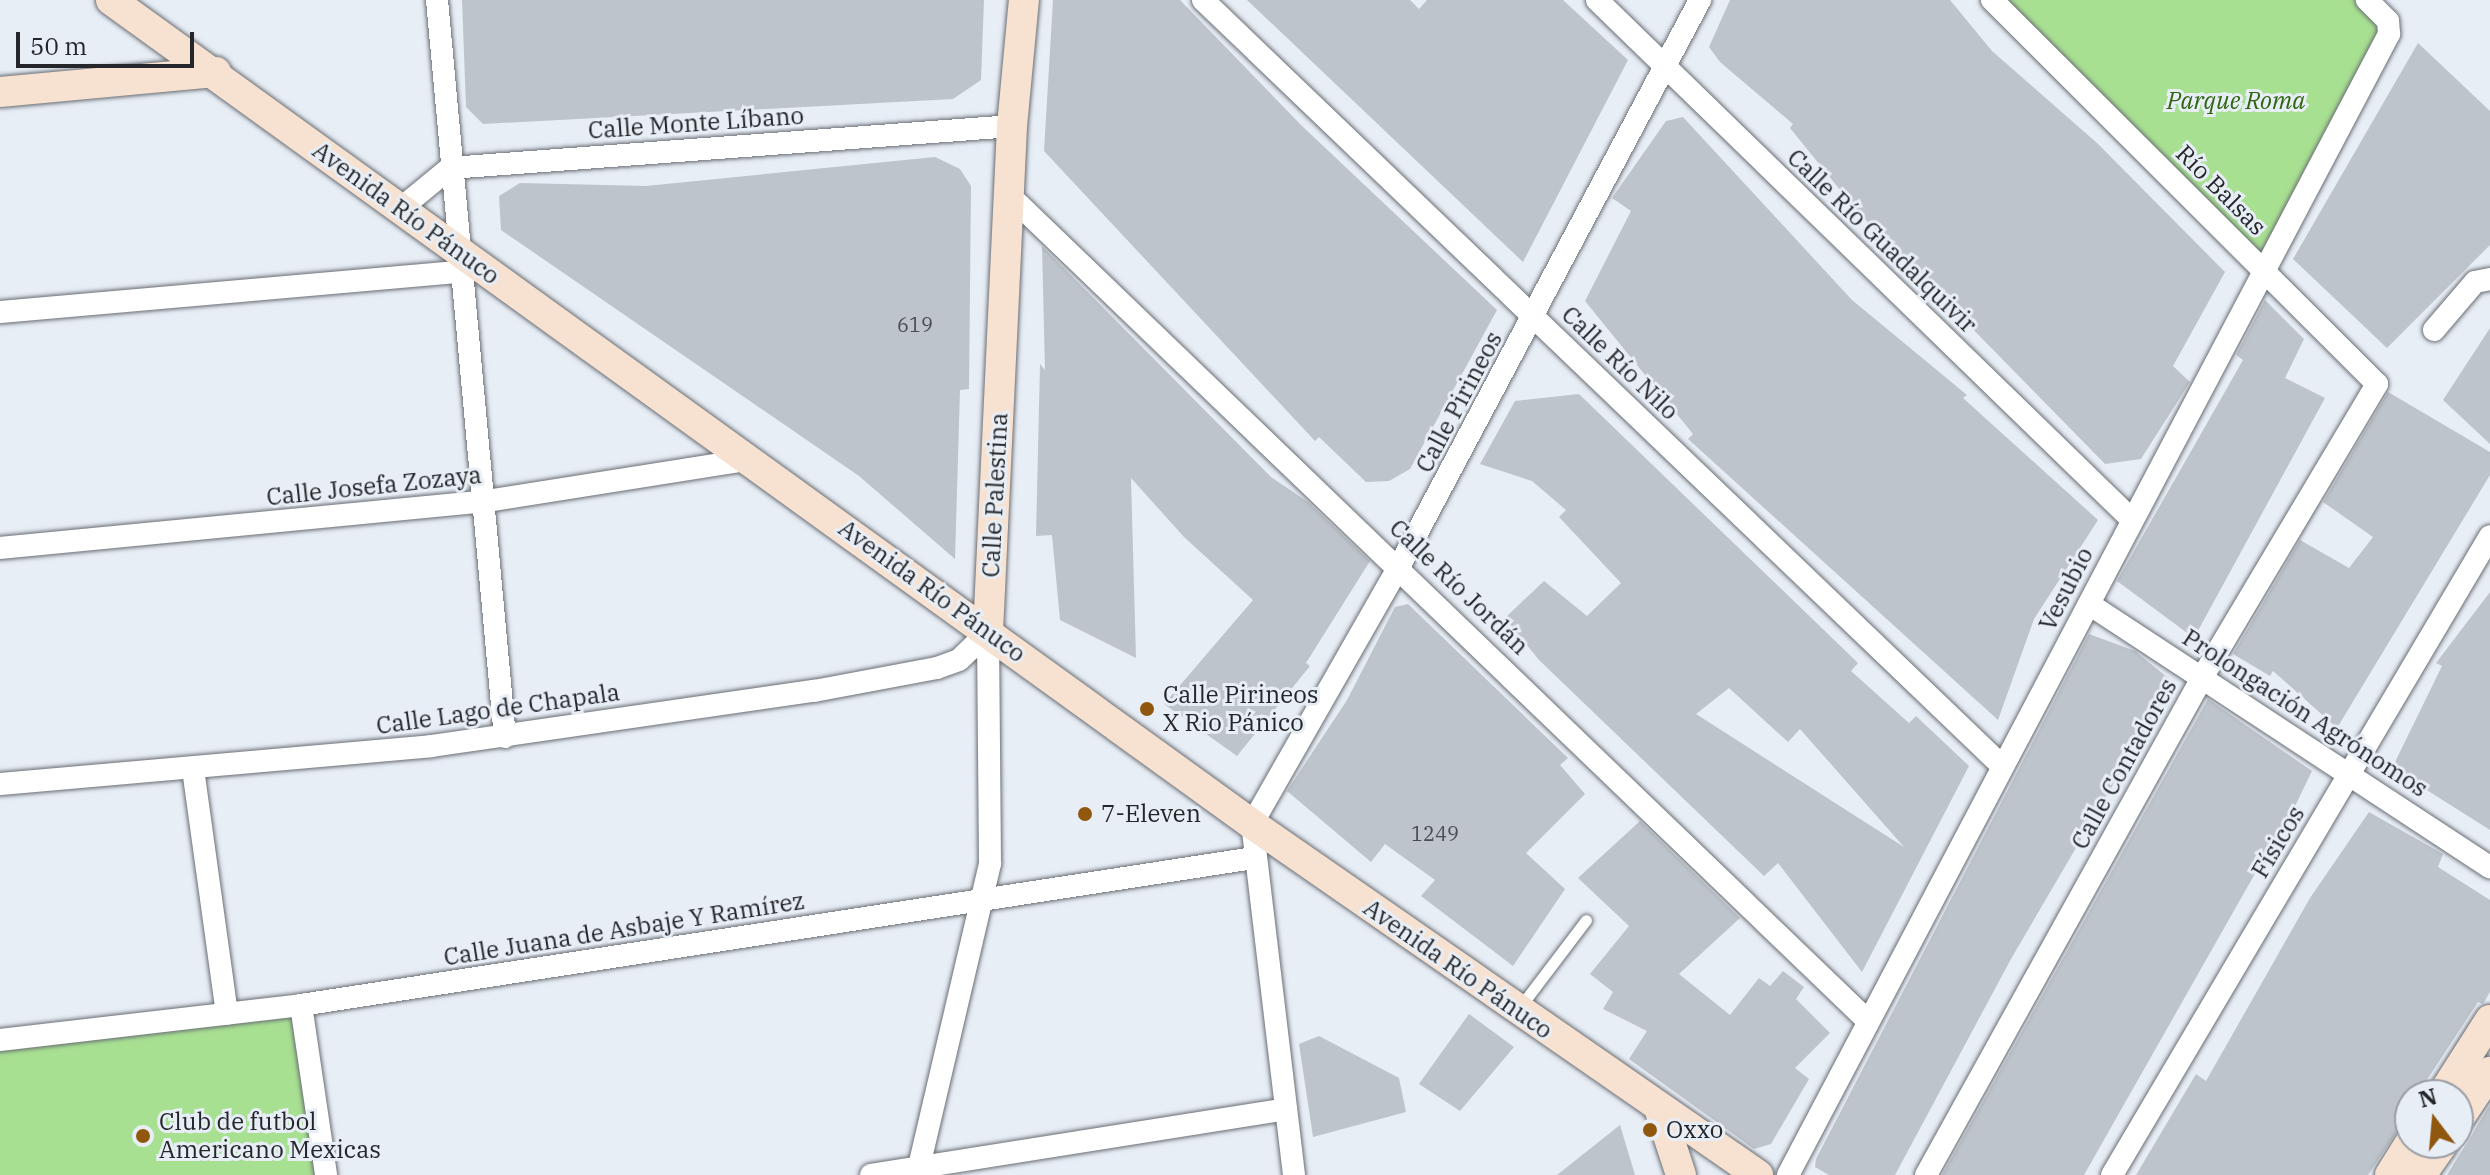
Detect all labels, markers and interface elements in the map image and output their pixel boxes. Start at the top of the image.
scale bar [20,16,198,66]
text: 50 m [30,30,87,62]
park label: Parque Roma [2167,87,2305,115]
street label: Calle Monte Líbano [587,101,805,145]
street label: Avenida Río Pánuco [307,136,505,290]
street label: Río Balsas [2170,139,2272,241]
street label: Calle Río Guadalquivir [1781,143,1983,339]
street label: Calle Río Nilo [1556,300,1684,426]
house number: 619 [897,312,933,336]
street label: Calle Pirineos [1410,327,1508,477]
street label: Calle Palestina [976,412,1014,578]
street label: Calle Josefa Zozaya [265,460,483,512]
street label: Calle Río Jordán [1384,513,1534,661]
street label: Avenida Río Pánuco [833,514,1031,668]
street label: Vesubio [2033,543,2099,635]
street label: Prolongación Agrónomos [2177,623,2433,803]
street label: Calle Contadores [2065,674,2183,854]
street label: Calle Lago de Chapala [374,678,622,740]
place label: Calle Pirineos X Rio Pánico [1163,681,1318,737]
marker: Calle Pirineos X Rio Pánico [1138,700,1156,718]
place label: 7-Eleven [1101,800,1201,828]
street label: Físicos [2245,801,2311,883]
marker: 7-Eleven [1076,805,1094,823]
house number: 1249 [1411,821,1459,845]
street label: Calle Juana de Asbaje Y Ramírez [442,886,806,972]
street label: Avenida Río Pánuco [1358,893,1558,1045]
north arrow [2394,1079,2474,1159]
text: N [2415,1081,2440,1114]
place label: Club de futbol Americano Mexicas [159,1108,381,1164]
place label: Oxxo [1666,1116,1723,1144]
marker: Oxxo [1641,1121,1659,1139]
marker: Club de futbol Americano Mexicas [134,1127,152,1145]

